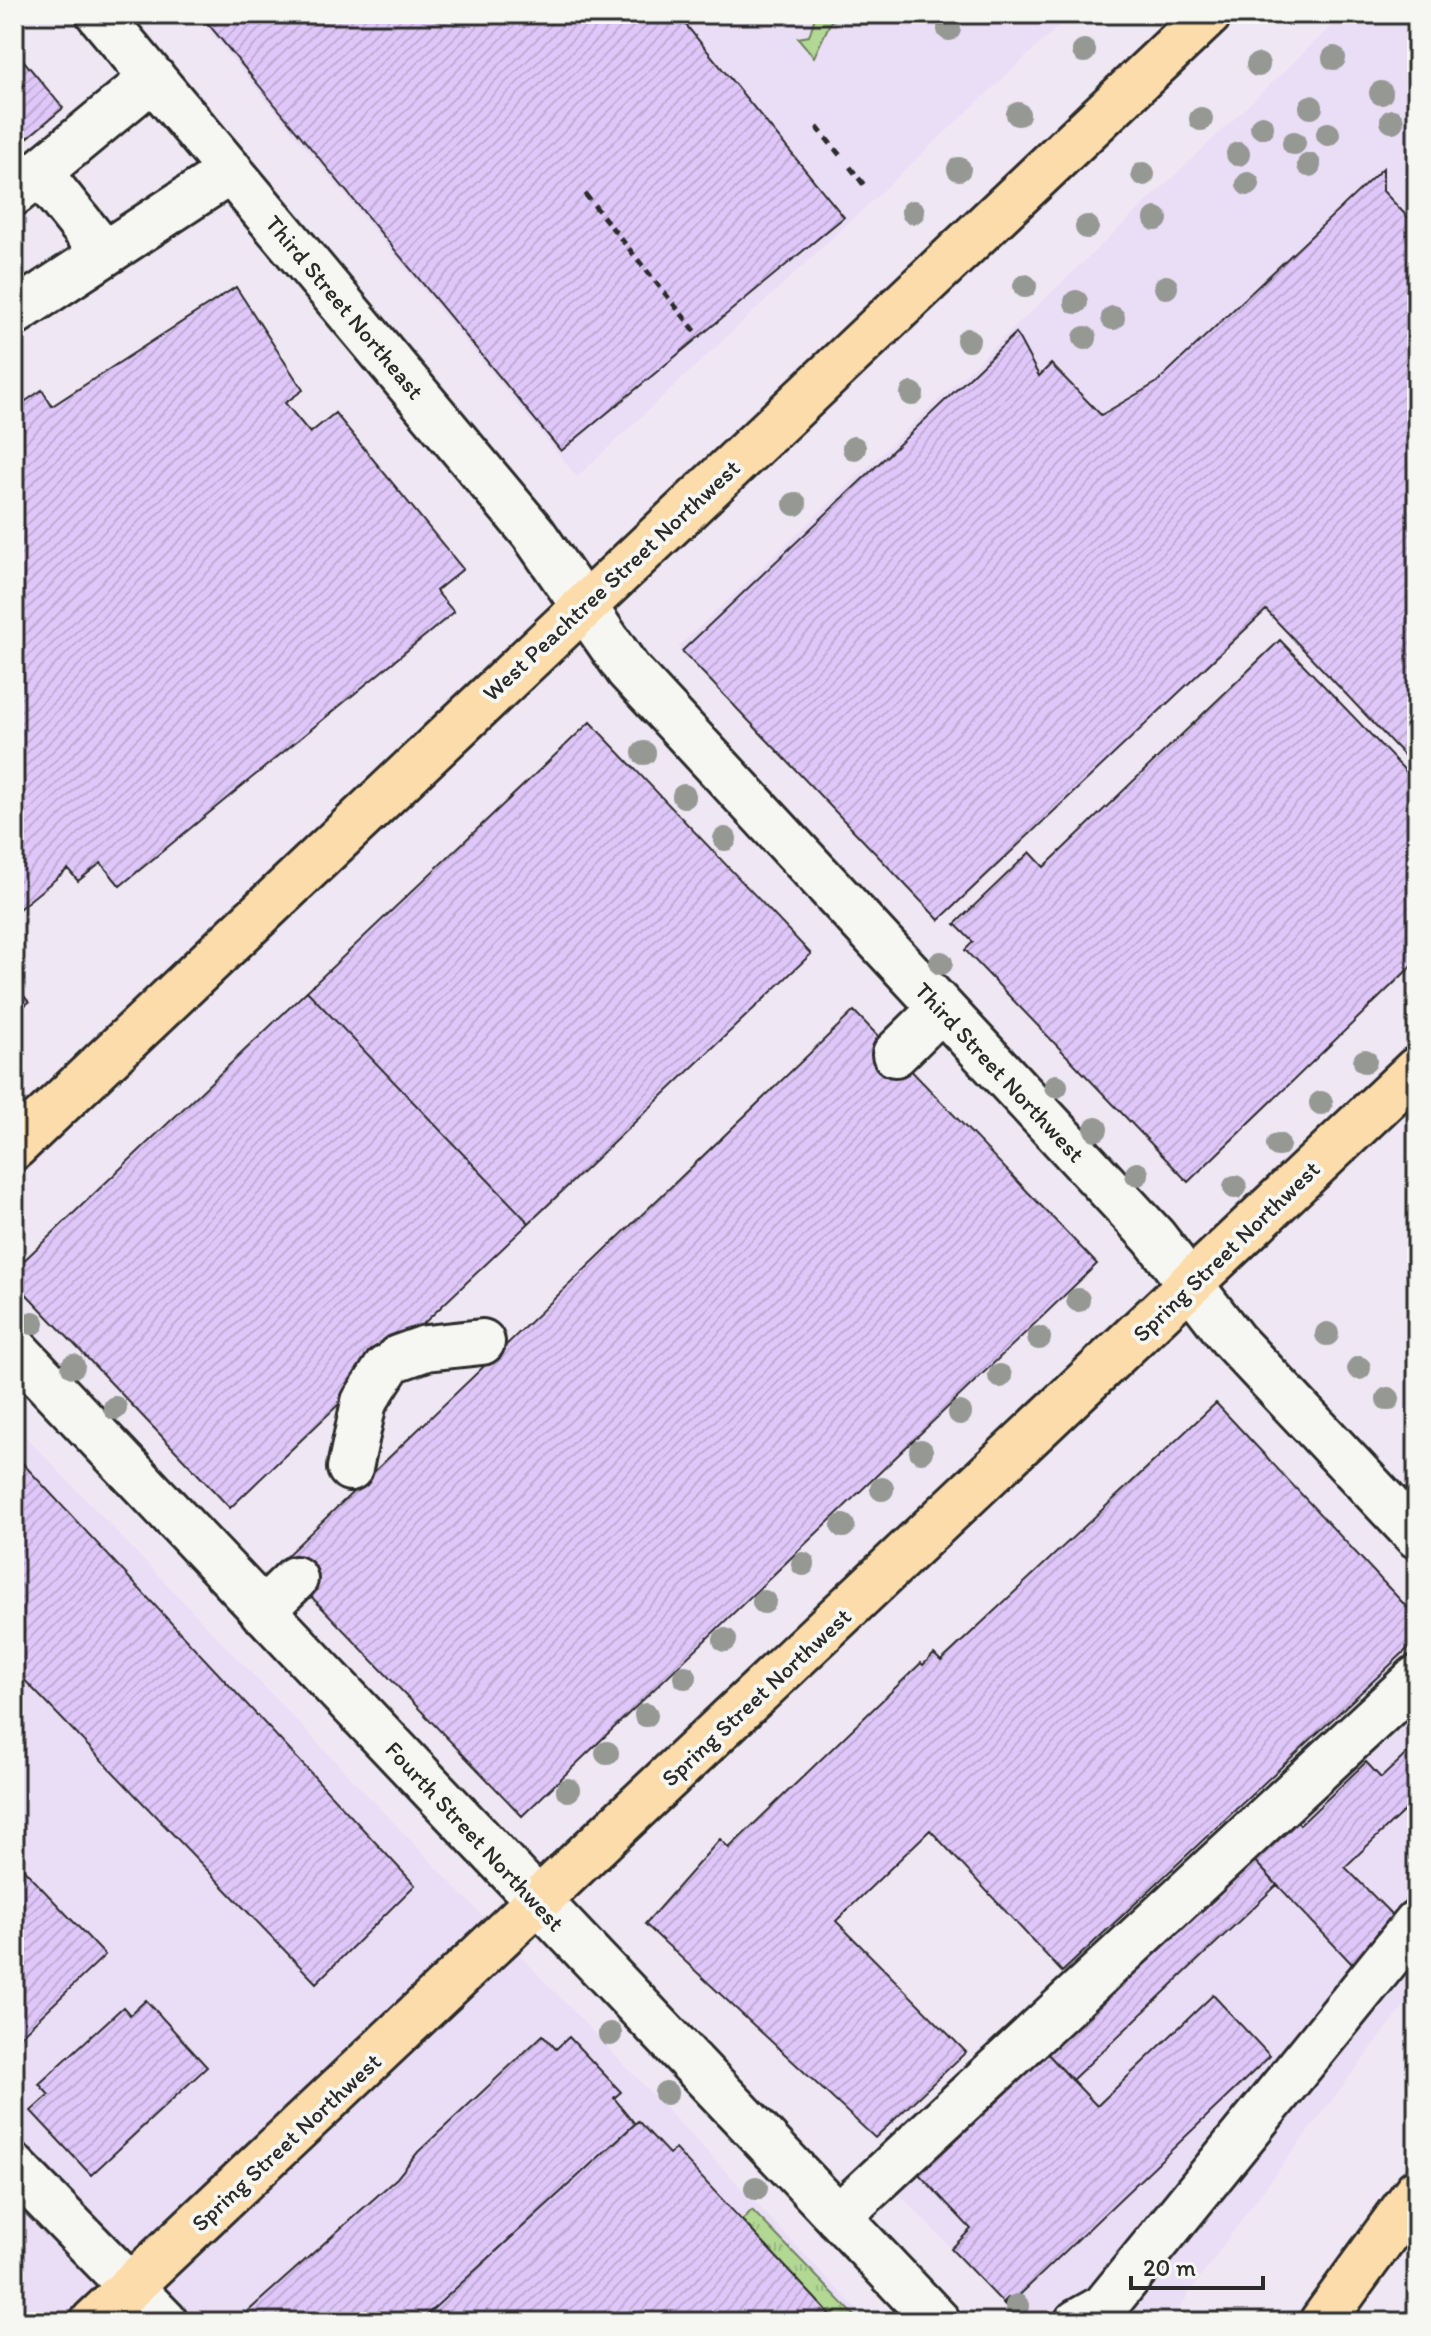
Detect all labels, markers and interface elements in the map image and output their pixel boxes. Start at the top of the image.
street label: Third Street Northeast [260,209,431,405]
street label: West Peachtree Street Northwest [476,453,746,707]
street label: Third Street Northwest [909,976,1091,1168]
street label: Spring Street Northwest [1126,1154,1326,1348]
street label: Spring Street Northwest [655,1602,857,1792]
street label: Fourth Street Northwest [379,1735,571,1937]
street label: Spring Street Northwest [185,2047,387,2237]
scale bar [1131,2240,1263,2290]
text: 20 m [1143,2253,1196,2282]

